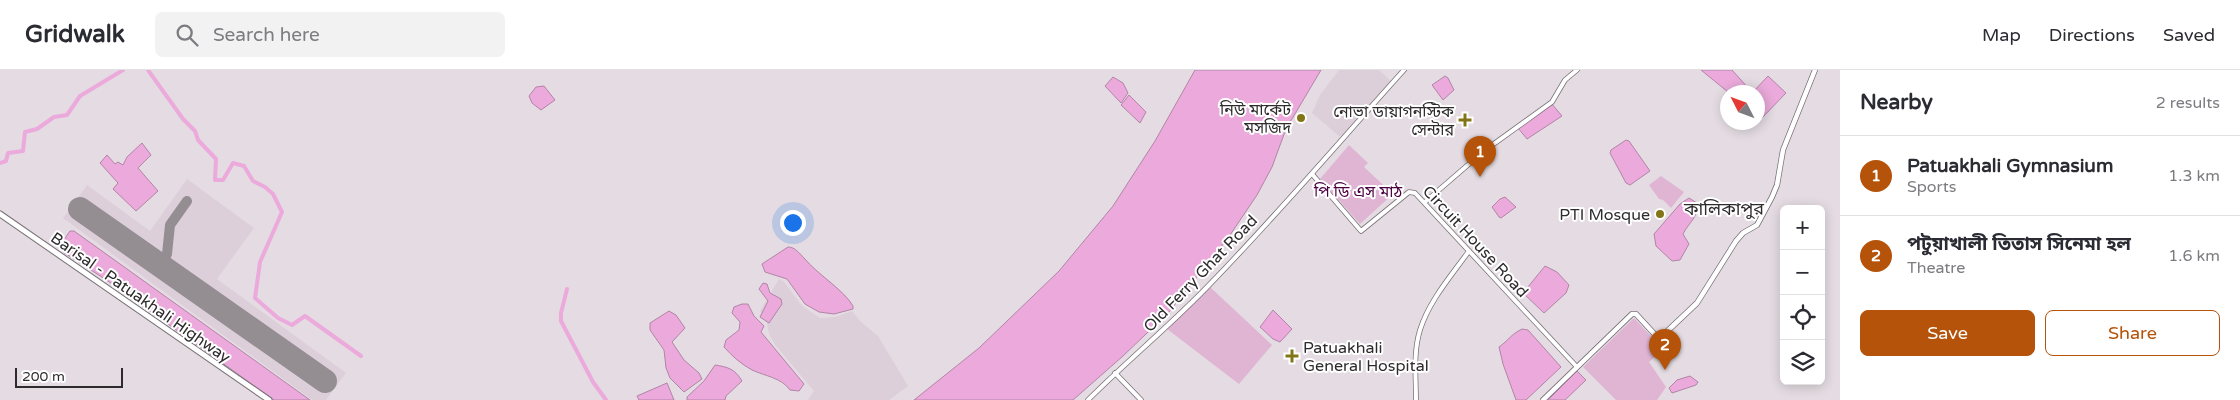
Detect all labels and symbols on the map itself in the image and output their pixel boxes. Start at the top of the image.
north arrow [1720,85,1765,130]
place label: নিউ মার্কেট মসজিদ [1219,100,1292,138]
place label: নোভা ডায়াগনস্টিক সেন্টার [1333,102,1455,140]
marker: নিউ মার্কেট মসজিদ [1295,112,1307,124]
marker: নোভা ডায়াগনস্টিক সেন্টার [1458,113,1472,127]
pin: 1 [1464,136,1496,177]
street label: Circuit House Road [1418,181,1532,302]
park label: পি ডি এস মাঠ [1313,182,1402,202]
district label: কালিকাপুর [1683,198,1764,220]
place label: PTI Mosque [1559,205,1650,225]
marker: PTI Mosque [1654,208,1666,220]
your location [780,210,806,236]
street label: Old Ferry Ghat Road [1140,211,1262,337]
street label: Barisal - Patuakhali Highway [47,228,235,368]
pin: 2 [1649,329,1681,370]
place label: Patuakhali General Hospital [1303,338,1429,376]
marker: Patuakhali General Hospital [1285,349,1299,363]
scale bar [15,365,122,388]

